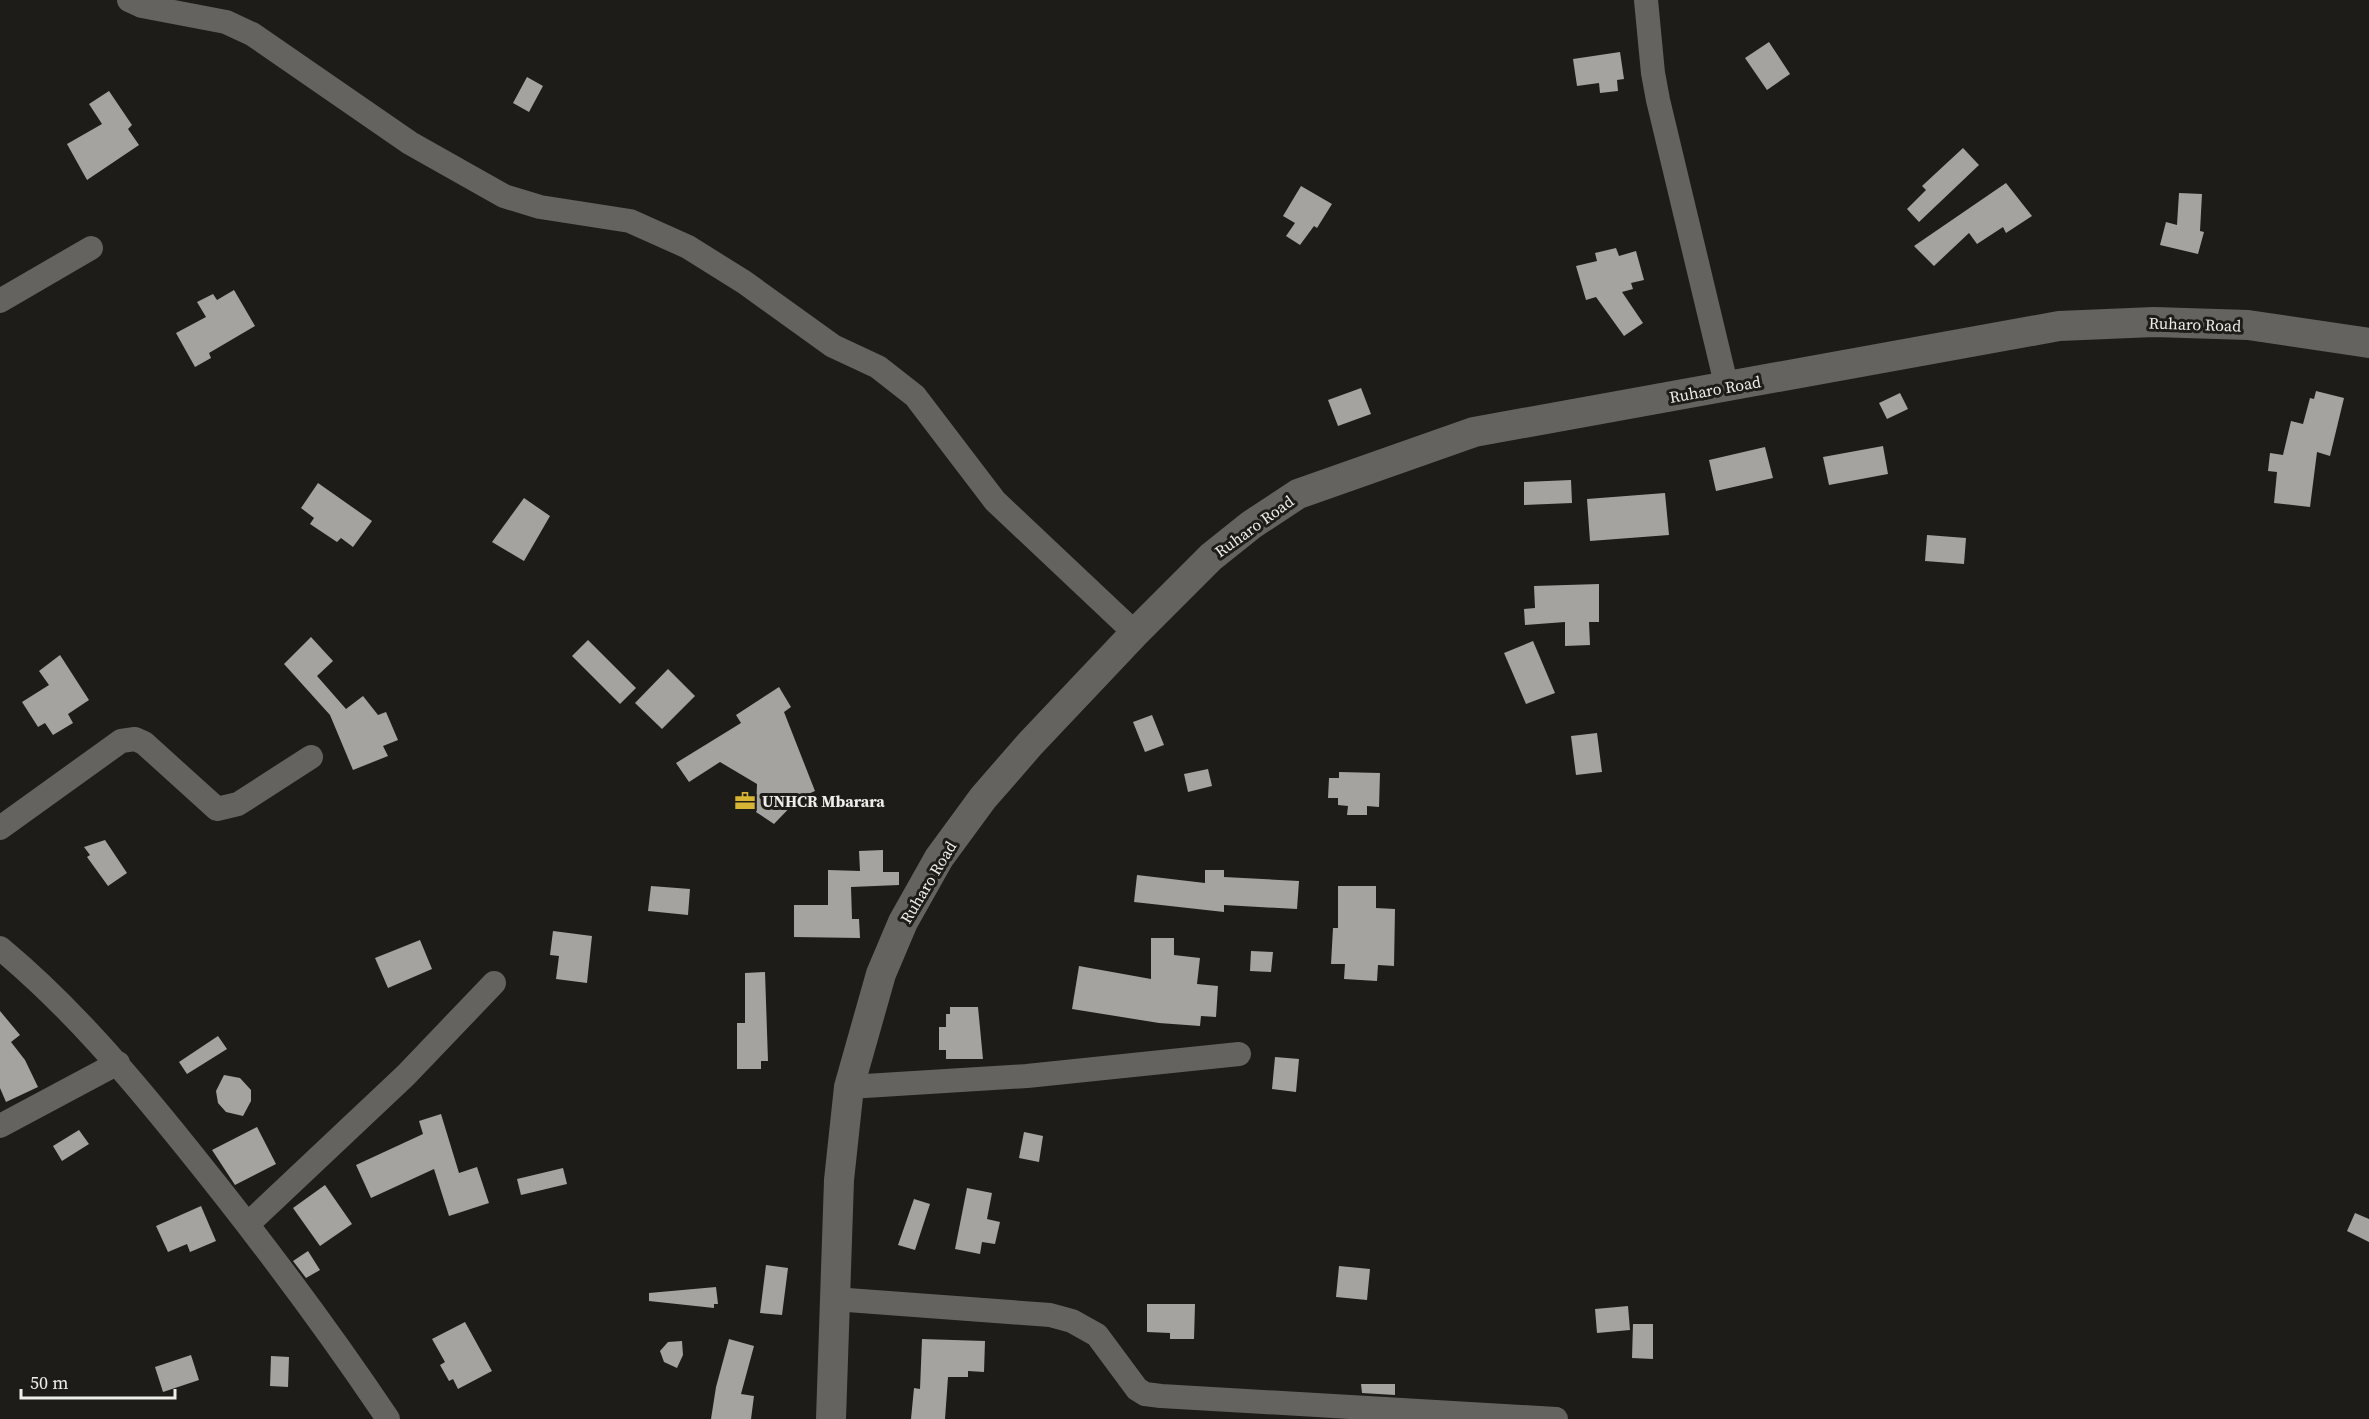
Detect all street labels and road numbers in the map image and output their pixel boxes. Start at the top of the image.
street label: Ruharo Road [2148,311,2242,337]
street label: Ruharo Road [1667,370,1763,408]
street label: Ruharo Road [1210,490,1298,562]
street label: Ruharo Road [895,837,961,927]

